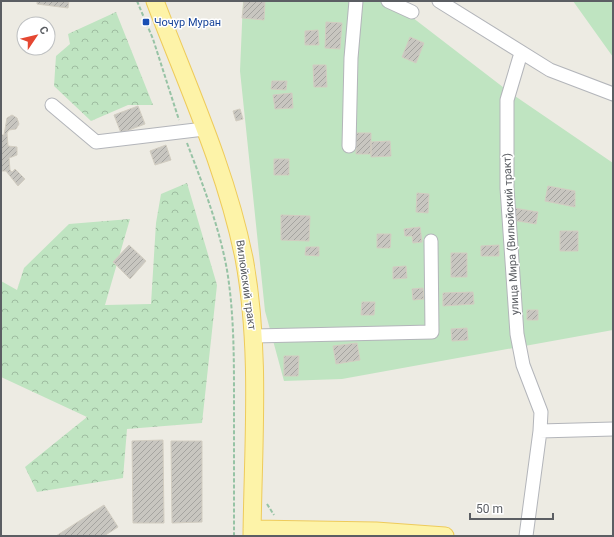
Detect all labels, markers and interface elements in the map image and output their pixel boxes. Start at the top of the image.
north arrow [16,16,56,56]
place label: Чочур Муран [154,16,221,29]
marker: Чочур Муран [141,17,151,27]
text: С [36,24,51,37]
street label: улица Мира (Вилюйский тракт) [500,153,522,315]
street label: Вилюйский тракт [233,239,259,332]
scale bar [470,495,553,521]
text: 50 m [476,502,503,516]

